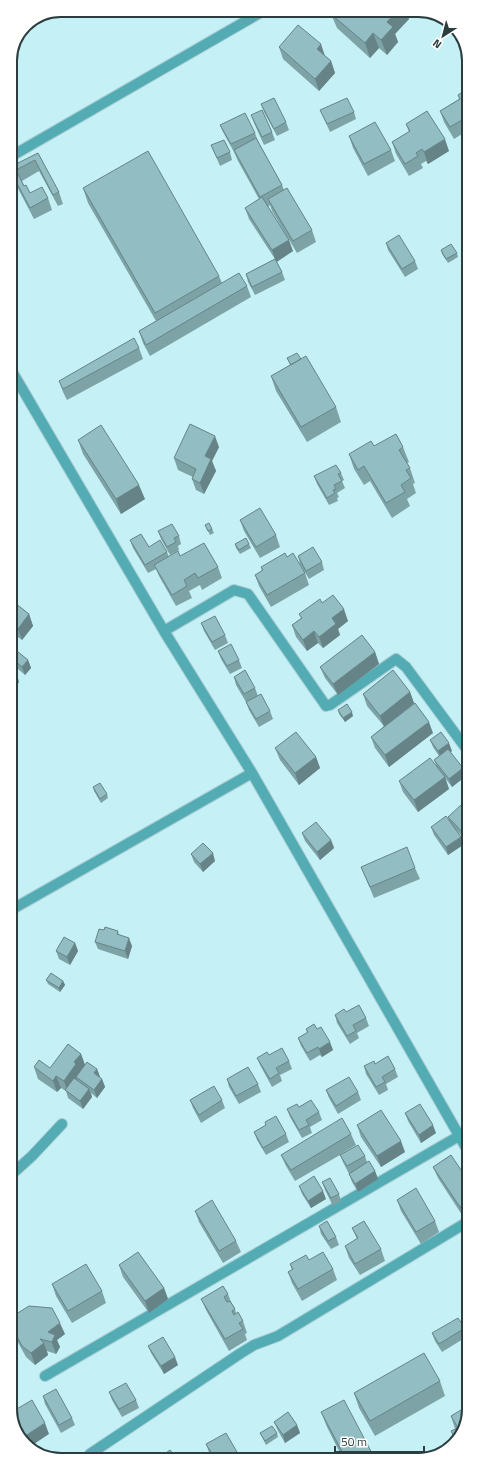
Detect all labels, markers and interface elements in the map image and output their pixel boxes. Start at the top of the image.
north arrow [423,16,463,56]
text: N [429,35,445,53]
scale bar [335,1428,424,1454]
text: 50 m [341,1432,367,1451]

